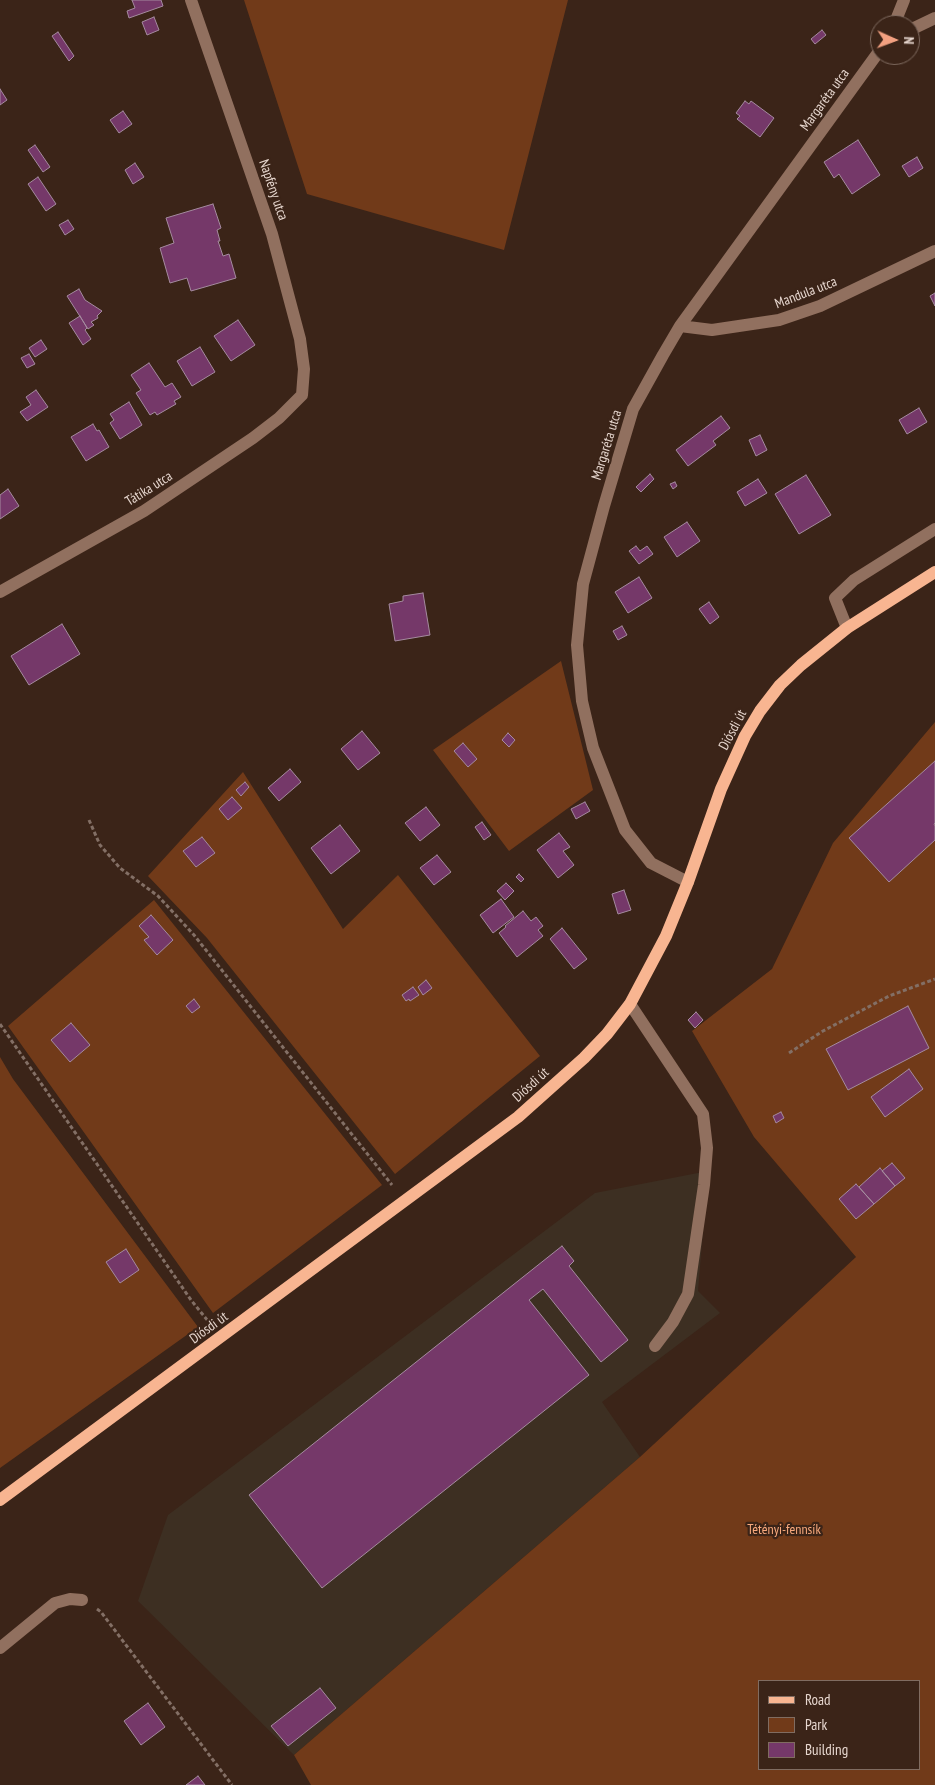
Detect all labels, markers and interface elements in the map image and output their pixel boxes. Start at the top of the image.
north arrow [870,15,920,65]
text: N [900,36,918,45]
street label: Margaréta utca [797,66,853,134]
street label: Napfény utca [255,157,291,223]
street label: Mandula utca [773,274,839,312]
street label: Margaréta utca [588,408,626,482]
street label: Tátika utca [122,468,176,510]
street label: Diósdi út [715,707,751,753]
street label: Diósdi út [509,1064,553,1106]
street label: Diósdi út [187,1309,231,1347]
park label: Tétényi-fennsík [747,1522,821,1538]
legend [758,1680,920,1770]
text: Road [805,1690,831,1709]
text: Park [805,1715,827,1734]
text: Building [805,1740,848,1759]

